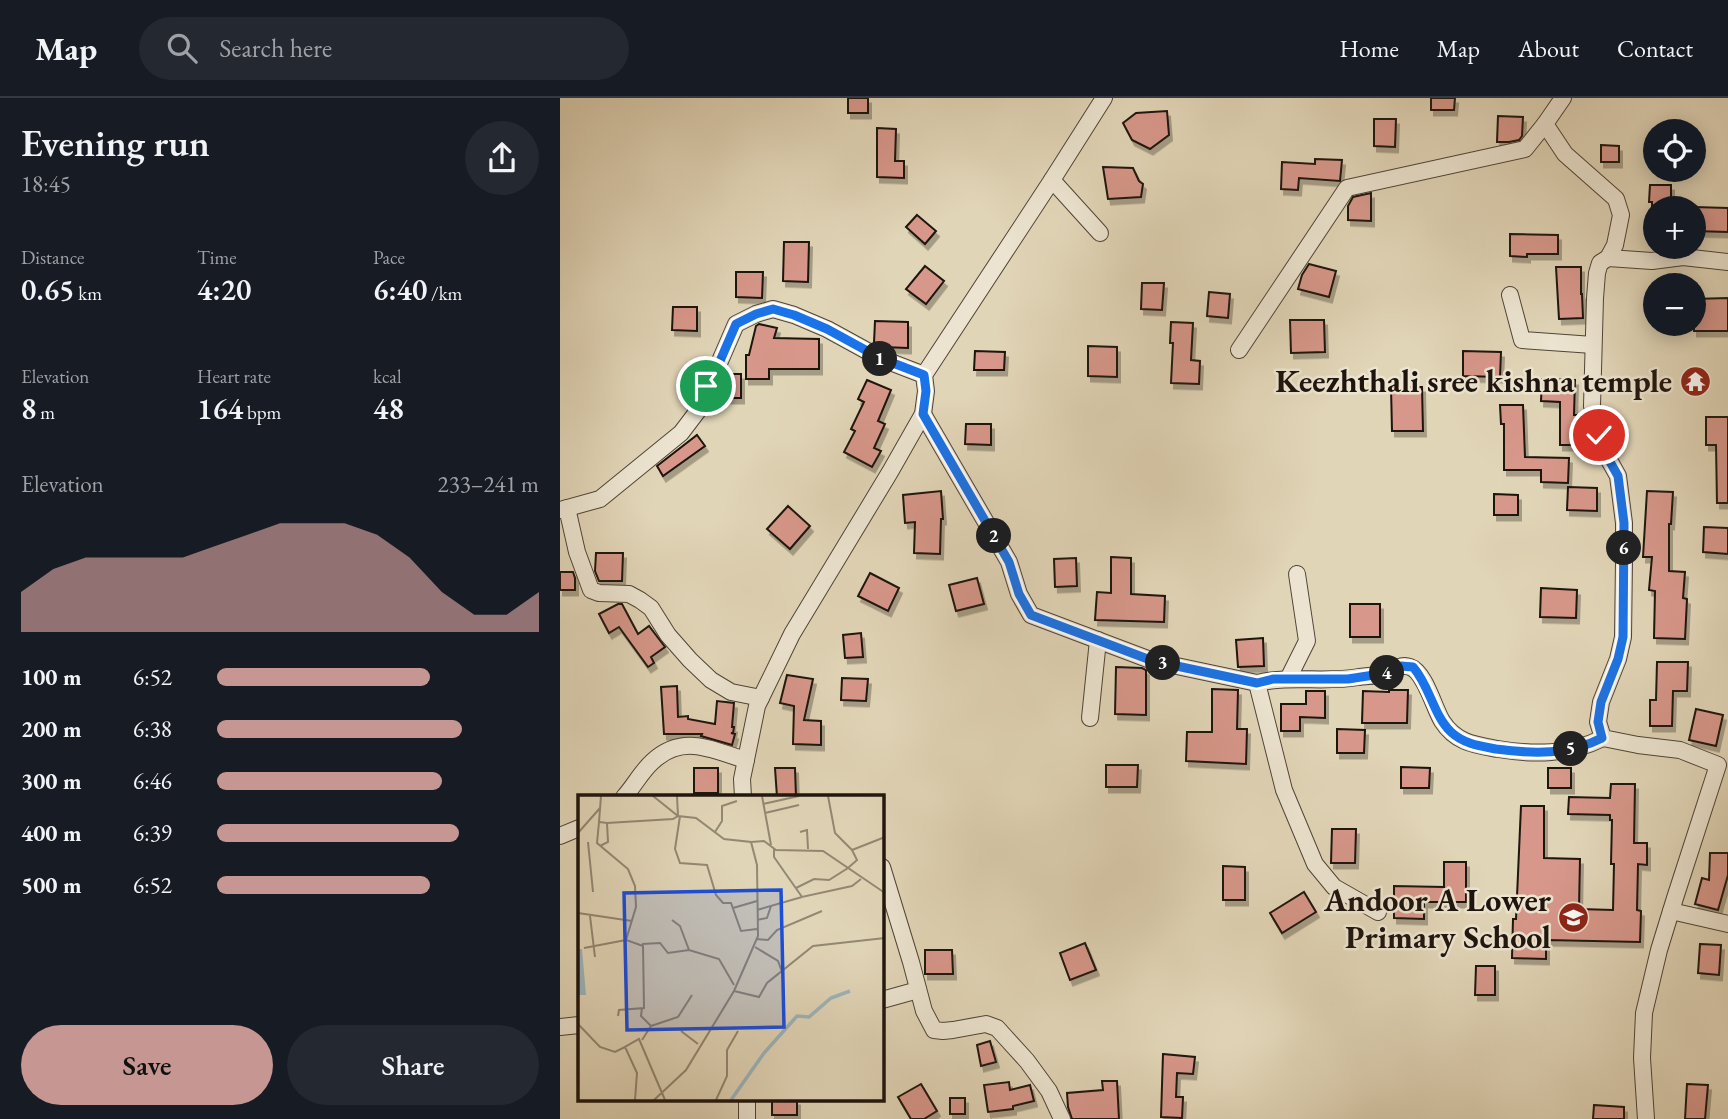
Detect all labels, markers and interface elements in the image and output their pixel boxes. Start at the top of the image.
search box [139,17,629,80]
text: Map [35,27,97,70]
icon: search [163,29,201,67]
text: Search here [219,31,332,65]
text: Home [1339,33,1399,64]
text: Map [1437,33,1480,64]
text: About [1518,33,1579,64]
text: Contact [1617,33,1693,64]
text: Evening run [21,118,210,167]
map controls [1643,119,1706,336]
button: locate [1643,119,1706,182]
button: share [465,121,539,195]
text: 18:45 [21,169,71,199]
button: + [1643,196,1706,259]
text: Distance [21,245,84,270]
text: Time [197,245,237,270]
text: Pace [373,245,405,270]
text: 0.65 [21,270,74,309]
text: 4:20 [197,270,251,309]
text: 6:40 [373,270,427,309]
button: − [1643,273,1706,336]
text: km [74,281,102,306]
text: /km [427,281,462,306]
pin: 1 [862,342,898,376]
text: 1 [874,346,885,371]
pin [676,356,736,416]
place label: Keezhthali sree kishna temple [1275,360,1672,402]
text: Elevation [21,364,89,389]
text: Heart rate [197,364,271,389]
text: kcal [373,364,402,389]
temple icon: Keezhthali sree kishna temple [1678,364,1712,398]
icon: arrive [687,367,725,405]
text: 8 [21,389,36,428]
text: 164 [197,389,243,428]
text: 48 [373,389,404,428]
text: m [36,400,55,425]
text: bpm [243,400,281,425]
pin [1569,405,1629,465]
icon: check [1580,416,1618,454]
text: Elevation [21,469,104,499]
text: 233–241 m [438,469,539,499]
pin: 2 [976,518,1012,554]
text: 2 [988,523,999,548]
pin: 6 [1606,531,1642,566]
text: 6 [1618,535,1629,560]
pin: 3 [1146,646,1180,680]
text: 3 [1157,650,1168,675]
pin: 4 [1370,656,1404,690]
text: 4 [1381,660,1392,685]
text: 100 m [21,662,82,692]
text: 6:52 [133,662,172,692]
text: 200 m [21,714,82,744]
text: 6:38 [133,714,172,744]
pin: 5 [1553,732,1588,766]
text: 5 [1565,736,1576,761]
text: 300 m [21,766,82,796]
text: 6:46 [133,766,172,796]
inset map [578,795,884,1102]
text: 400 m [21,818,82,848]
text: 6:39 [133,818,172,848]
text: 500 m [21,870,82,900]
text: 6:52 [133,870,172,900]
place label: Andoor A Lower Primary School [1323,879,1552,958]
school or university icon: Andoor A Lower Primary School [1557,901,1591,935]
button: Save [21,1025,273,1105]
button: Share [287,1025,539,1105]

